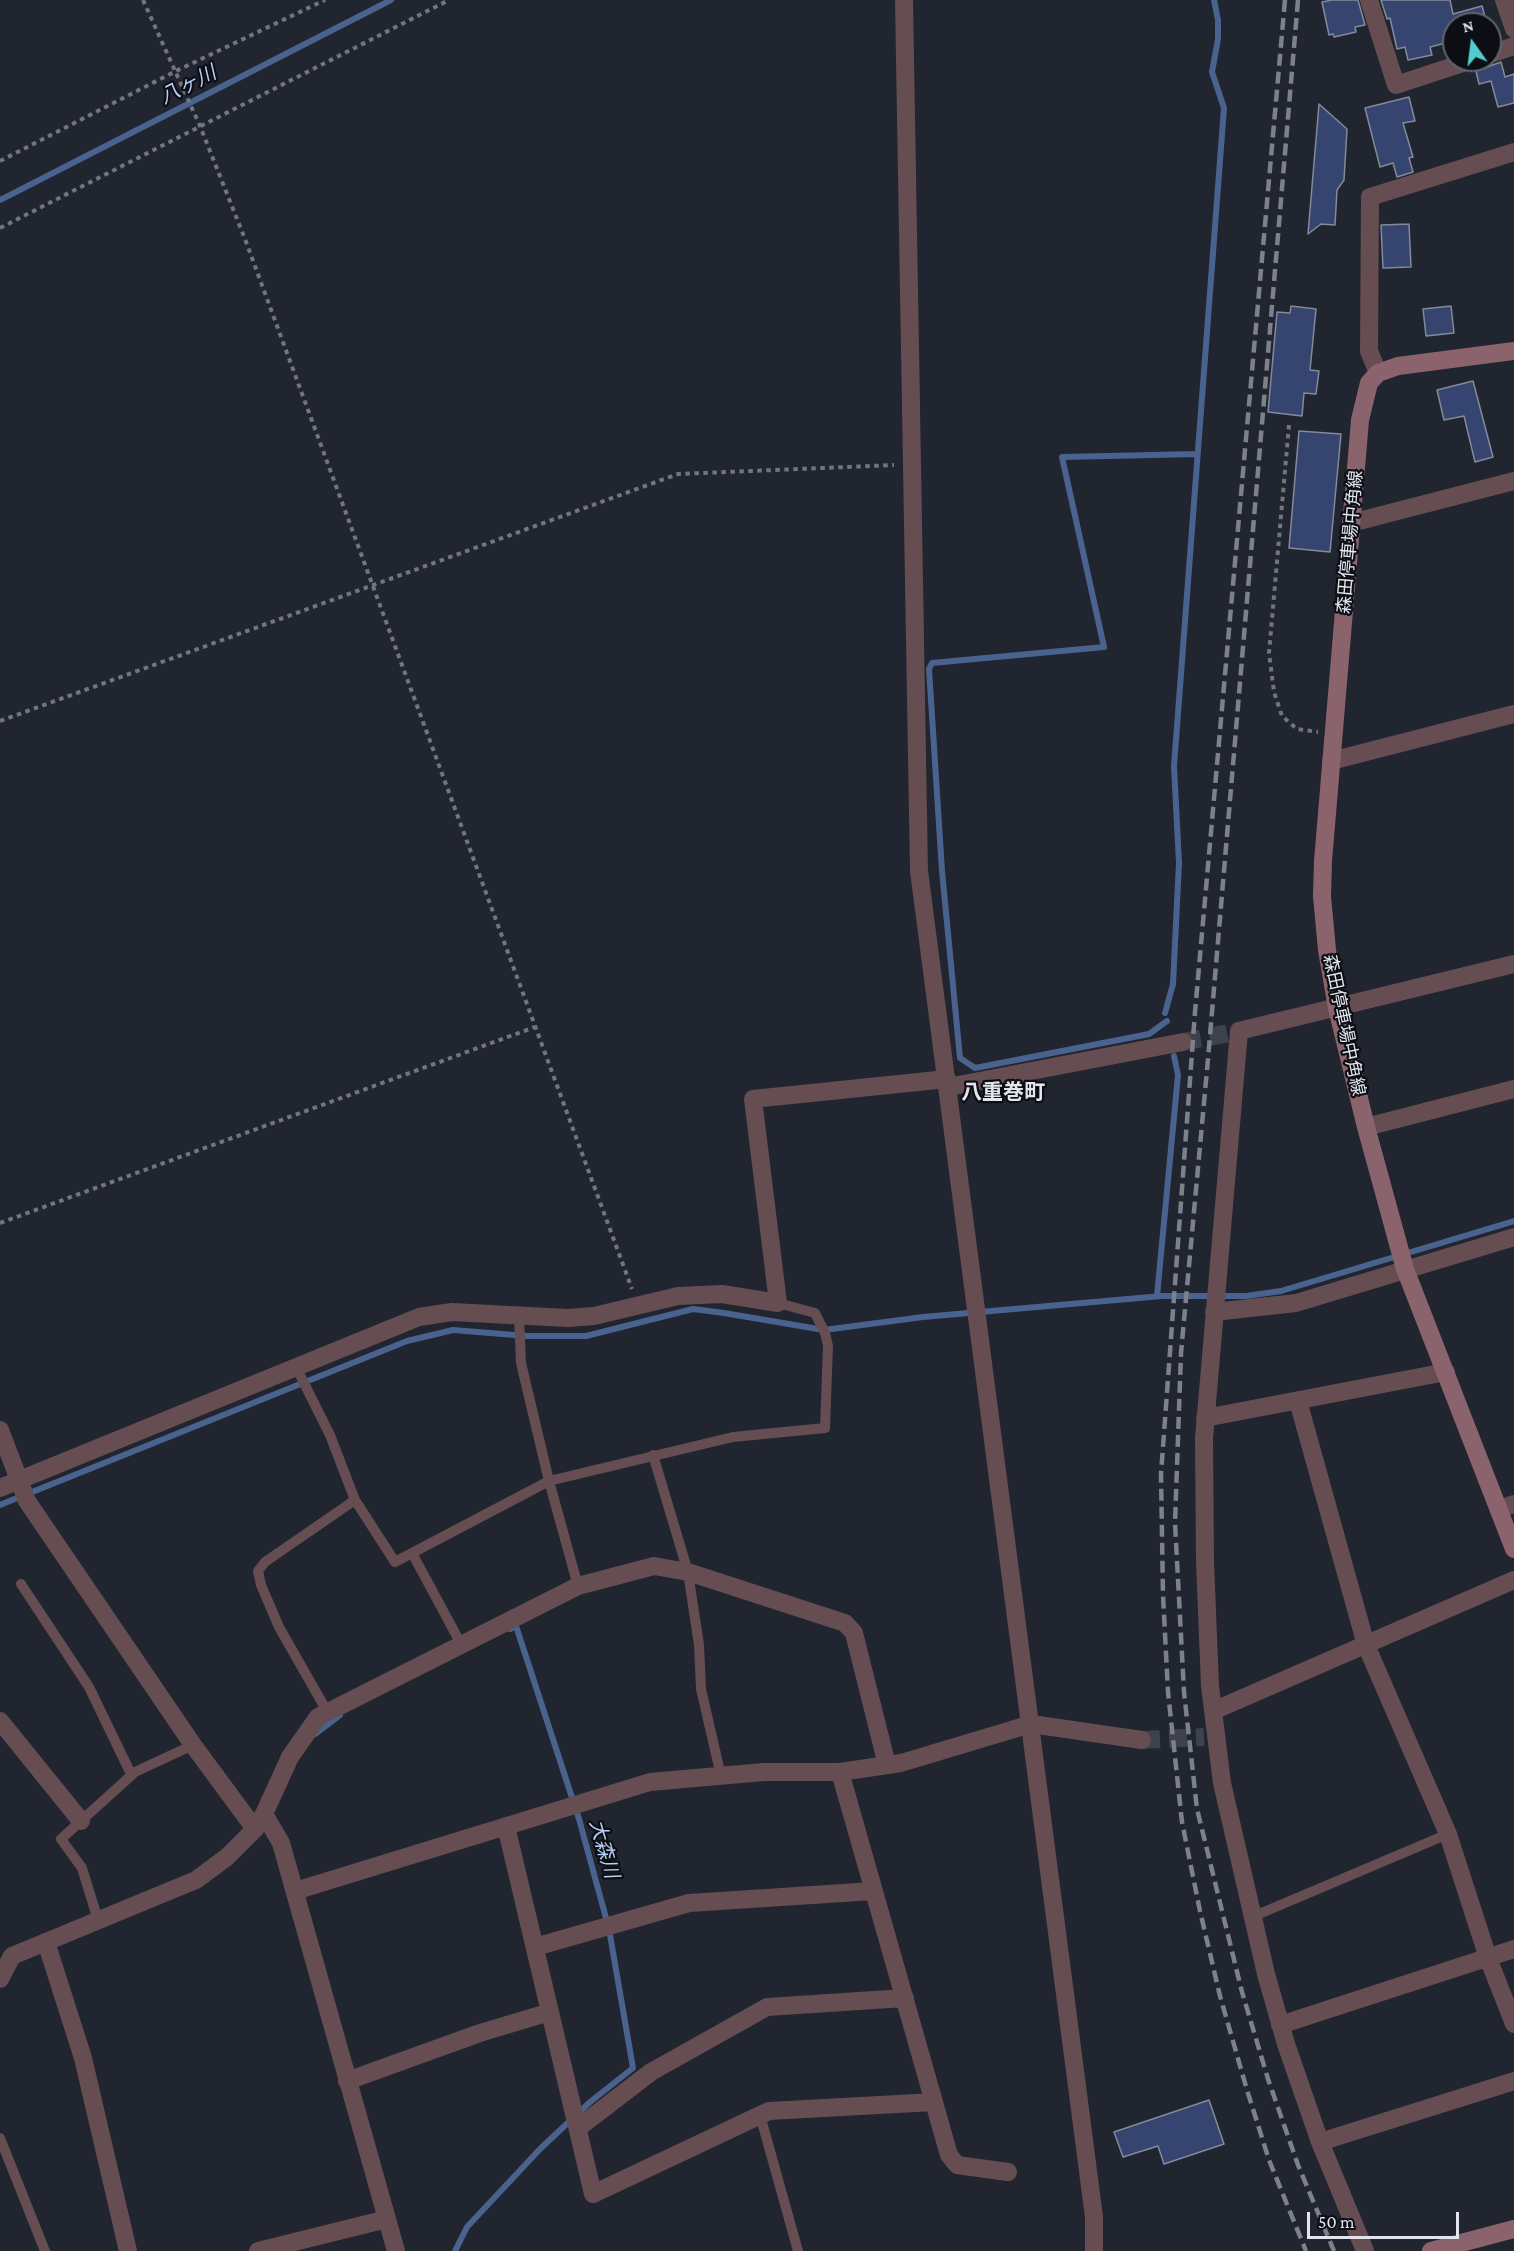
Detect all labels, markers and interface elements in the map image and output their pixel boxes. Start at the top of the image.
north arrow [1442,12,1502,72]
text: N [1461,16,1475,36]
water label: 八ヶ川 [156,61,220,109]
street label: 森田停車場中角線 [1333,469,1367,615]
street label: 森田停車場中角線 [1318,952,1370,1098]
district label: 八重巻町 [961,1080,1045,1106]
water label: 大森川 [584,1817,624,1881]
scale bar [1310,2200,1462,2238]
text: 50 m [1318,2212,1355,2232]

